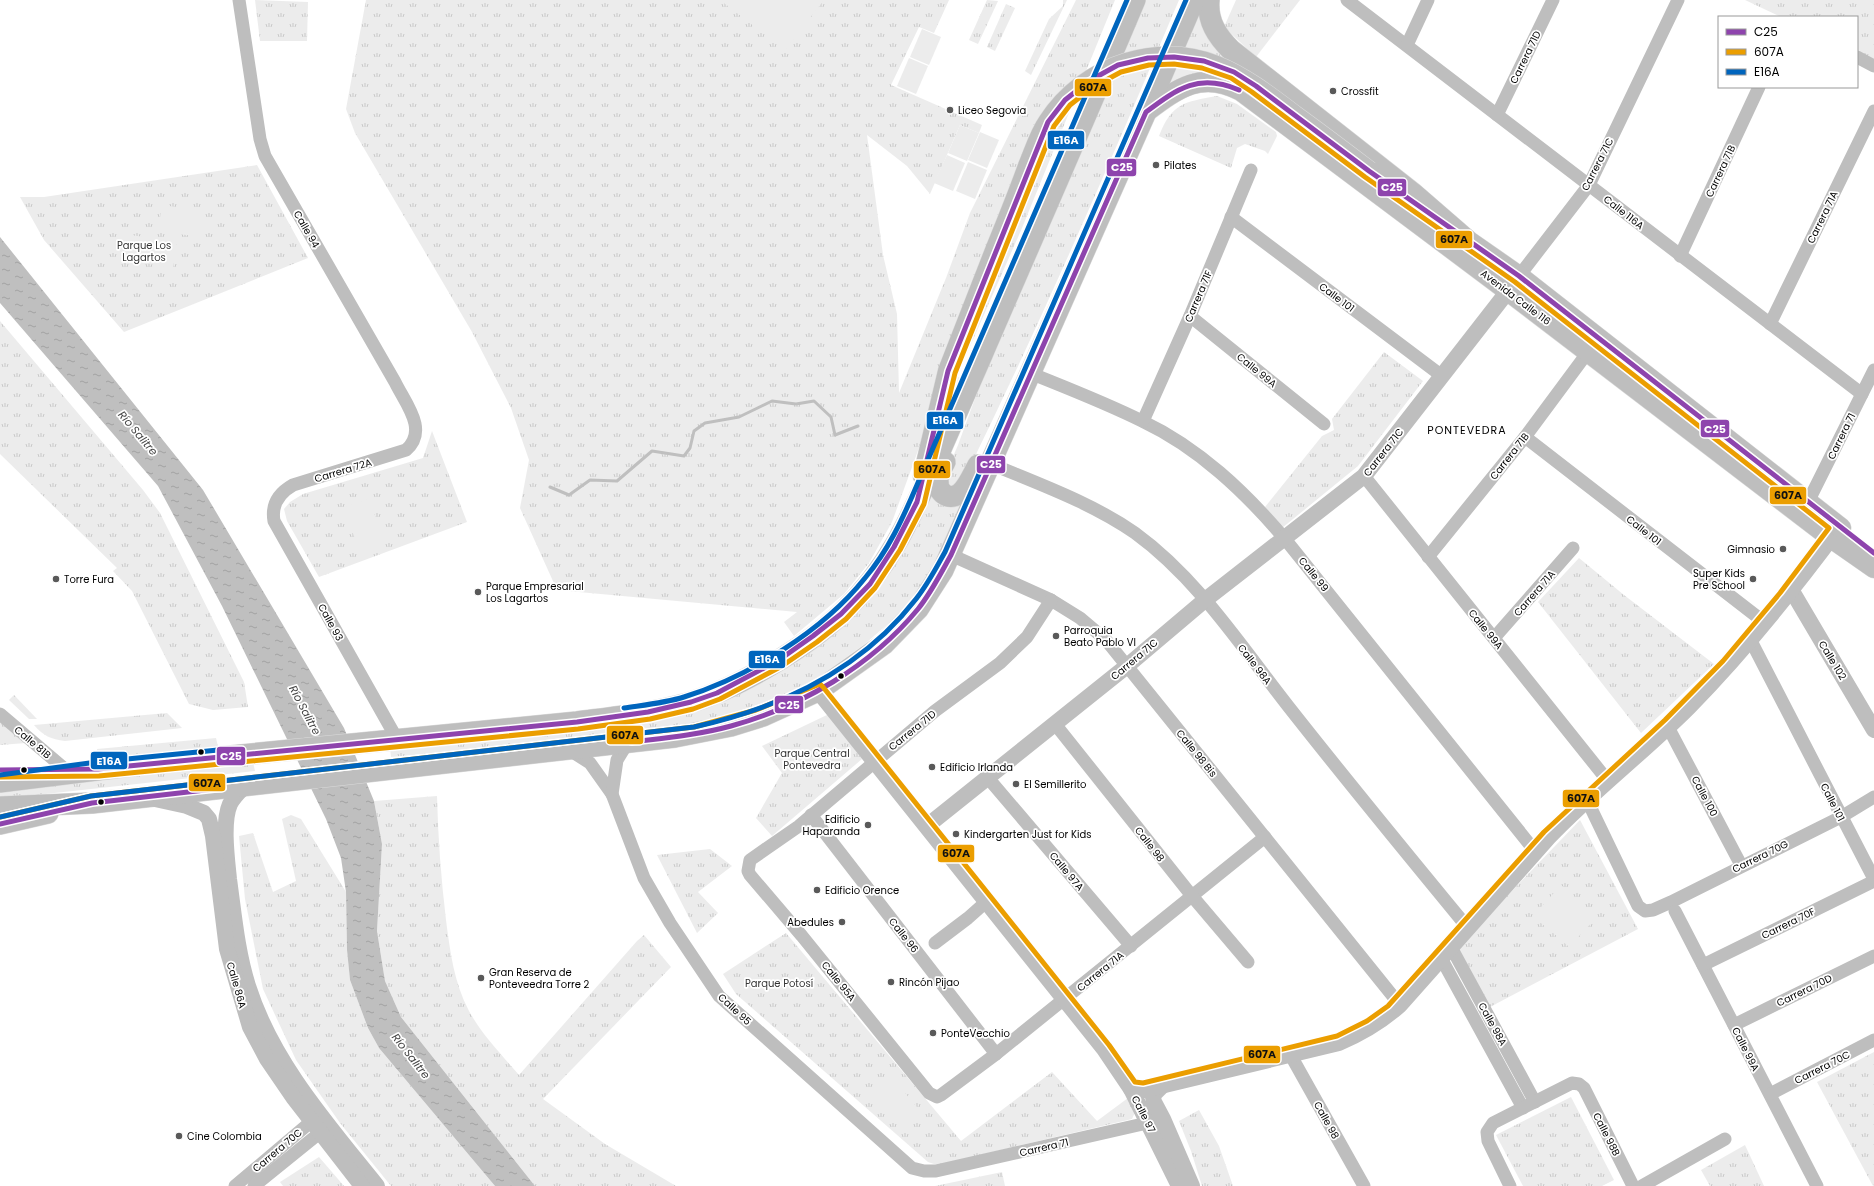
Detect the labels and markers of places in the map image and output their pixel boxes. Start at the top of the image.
place label: Crossfit [1341,84,1379,99]
marker: Crossfit [1328,86,1338,96]
place label: Liceo Segovia [958,103,1026,118]
marker: Liceo Segovia [945,105,955,115]
place label: Pilates [1164,158,1197,173]
marker: Pilates [1151,160,1161,170]
place label: Gimnasio [1727,542,1775,557]
marker: Gimnasio [1778,544,1788,554]
place label: Super Kids Pre School [1693,566,1745,593]
place label: Torre Fura [64,572,114,587]
marker: Torre Fura [51,574,61,584]
marker: Super Kids Pre School [1748,574,1758,584]
place label: Parque Empresarial Los Lagartos [486,579,584,606]
marker: Parque Empresarial Los Lagartos [473,587,483,597]
place label: Parroquia Beato Pablo VI [1064,623,1136,650]
marker: Parroquia Beato Pablo VI [1051,631,1061,641]
unlabelled marker [836,671,846,681]
unlabelled marker [196,747,206,757]
place label: Edificio Irlanda [940,760,1013,775]
marker: Edificio Irlanda [927,762,937,772]
unlabelled marker [19,765,29,775]
place label: El Semillerito [1024,777,1086,792]
marker: El Semillerito [1011,779,1021,789]
unlabelled marker [96,797,106,807]
place label: Edificio Haparanda [802,812,860,839]
marker: Edificio Haparanda [863,820,873,830]
place label: Kindergarten Just for Kids [964,827,1091,842]
marker: Kindergarten Just for Kids [951,829,961,839]
place label: Edificio Orence [825,883,899,898]
marker: Edificio Orence [812,885,822,895]
place label: Abedules [787,915,834,930]
marker: Abedules [837,917,847,927]
place label: Gran Reserva de Ponteveedra Torre 2 [489,965,589,992]
marker: Gran Reserva de Ponteveedra Torre 2 [476,973,486,983]
place label: Rincón Pijao [899,975,959,990]
marker: Rincón Pijao [886,977,896,987]
place label: PonteVecchio [941,1026,1010,1041]
marker: PonteVecchio [928,1028,938,1038]
place label: Cine Colombia [187,1129,262,1144]
marker: Cine Colombia [174,1131,184,1141]

